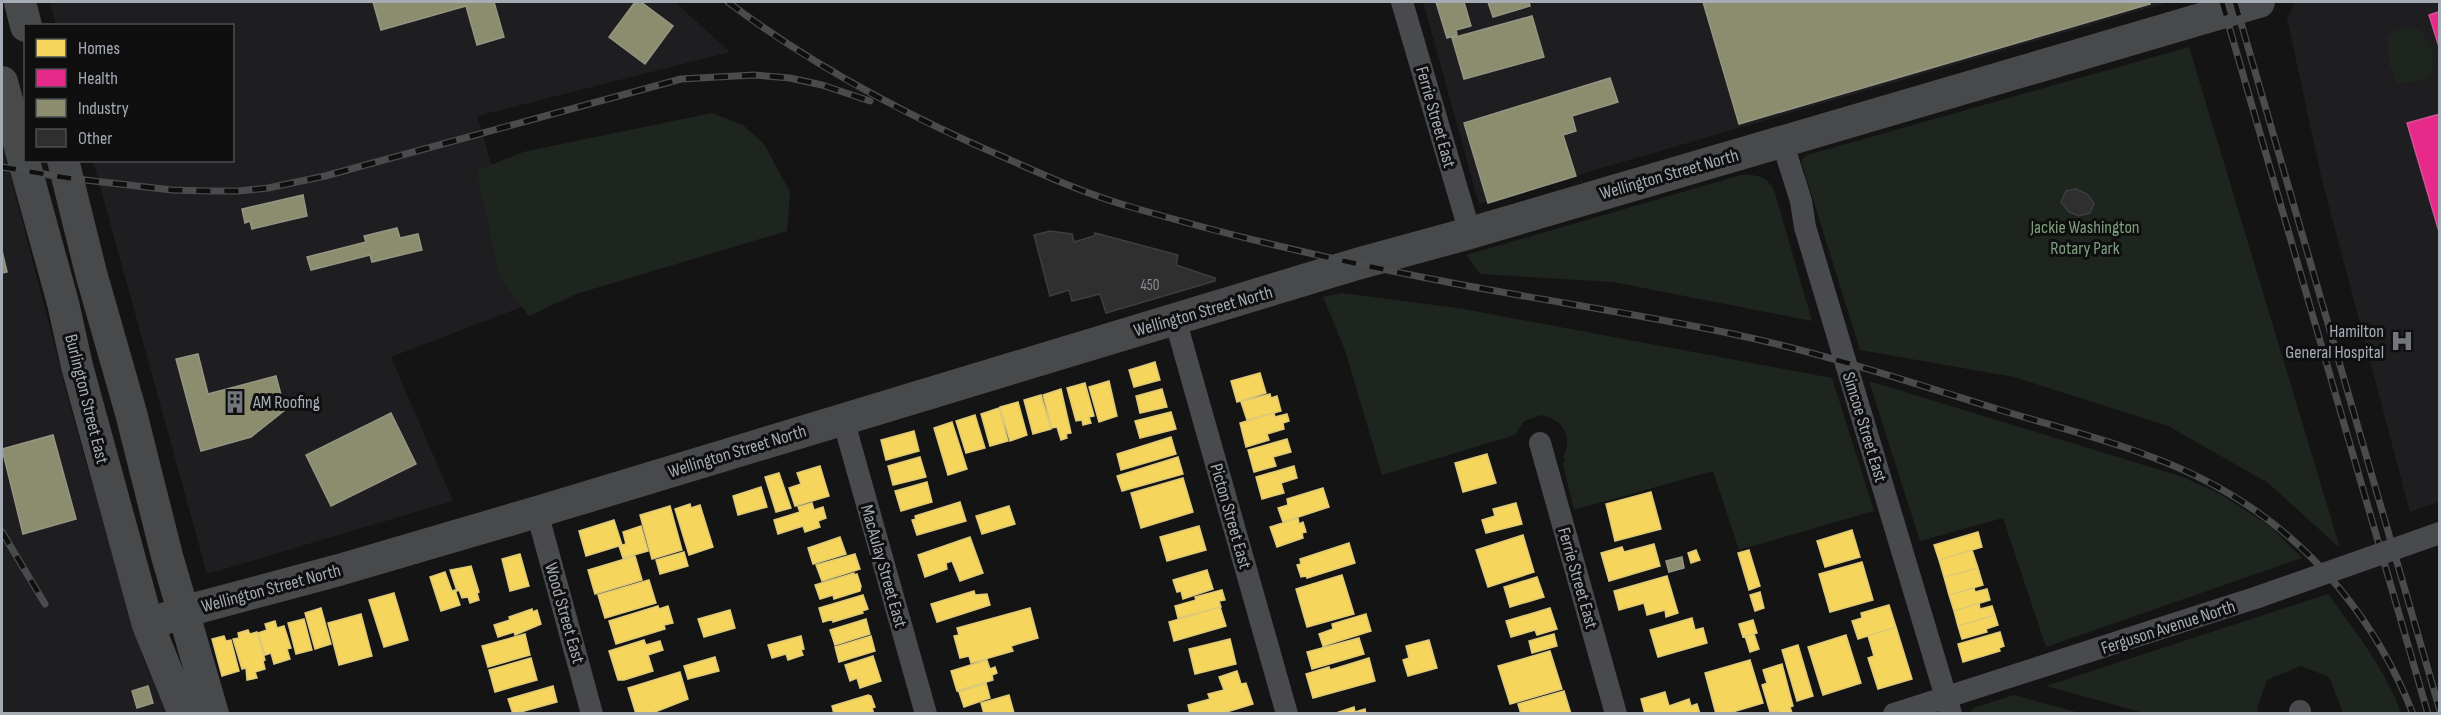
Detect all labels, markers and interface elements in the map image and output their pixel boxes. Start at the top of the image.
legend [24,24,234,162]
text: Homes [78,38,120,59]
street label: Ferrie Street East [1411,64,1460,171]
text: Health [78,68,118,89]
text: Industry [78,98,129,119]
text: Other [78,128,112,149]
street label: Wellington Street North [1597,145,1741,204]
park label: Jackie Washington Rotary Park [2029,217,2140,259]
house number: 450 [1140,276,1160,295]
street label: Wellington Street North [1131,282,1275,341]
place label: Hamilton General Hospital [2285,321,2384,363]
hospital icon: Hamilton General Hospital [2389,328,2415,354]
street label: Burlington Street East [60,332,113,467]
street label: Simcoe Street East [1838,369,1891,485]
building icon: AM Roofing [222,389,248,415]
place label: AM Roofing [252,392,320,413]
street label: Wellington Street North [666,420,809,482]
street label: Picton Street East [1206,461,1256,572]
street label: MacAulay Street East [856,502,911,631]
street label: Ferrie Street East [1553,525,1602,632]
street label: Wellington Street North [199,560,343,617]
street label: Wood Street East [540,560,589,666]
street label: Ferguson Avenue North [2098,596,2238,659]

